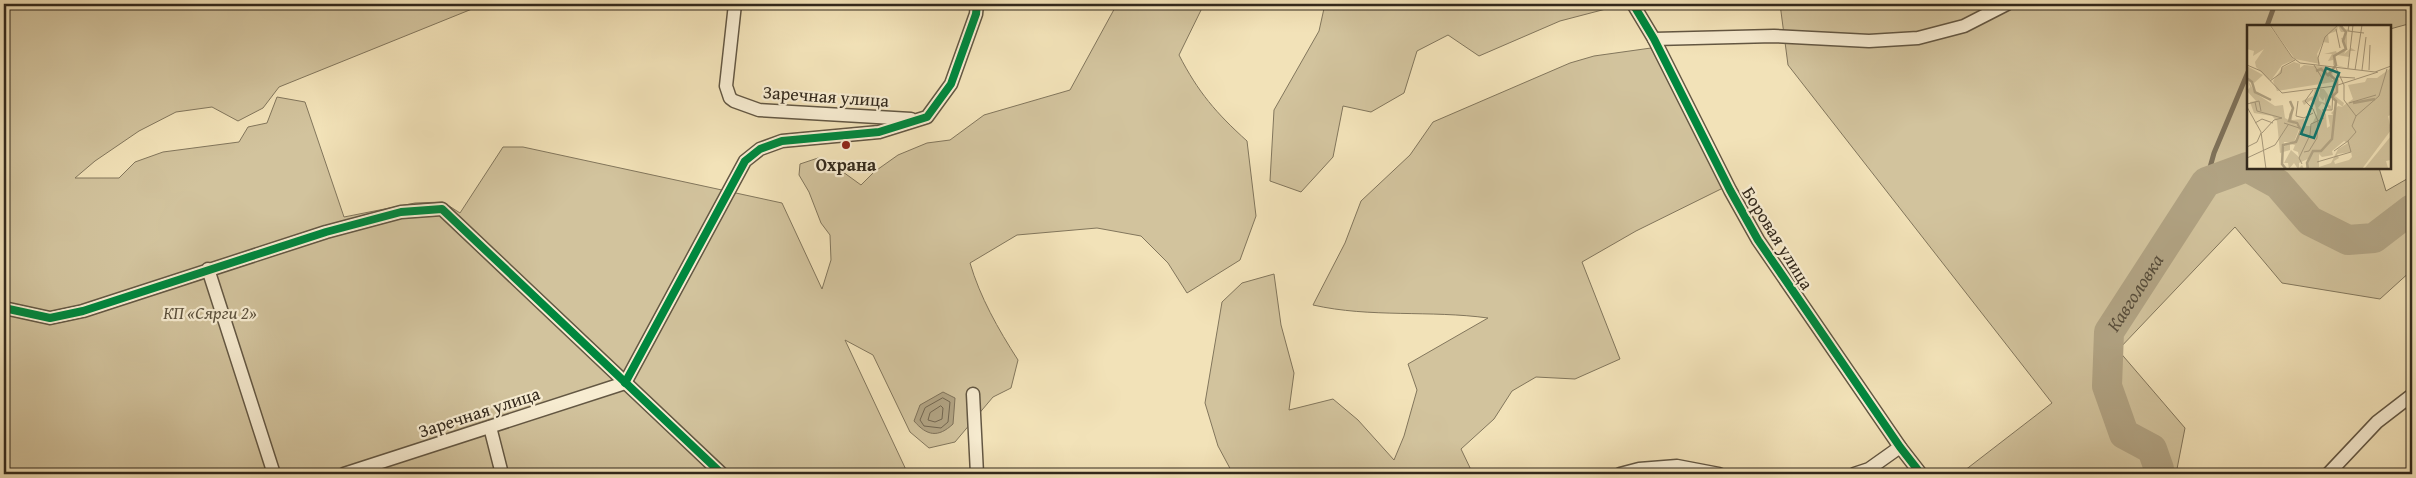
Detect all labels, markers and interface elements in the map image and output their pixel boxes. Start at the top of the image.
inset map [2247,25,2391,169]
street label: Заречная улица [762,78,890,114]
marker: Охрана [840,139,852,151]
place label: Охрана [816,151,877,178]
street label: Боровая улица [1735,181,1821,295]
water label: Кавголовка [2099,248,2170,337]
park label: КП «Сярги 2» [163,299,257,326]
street label: Заречная улица [415,380,544,444]

